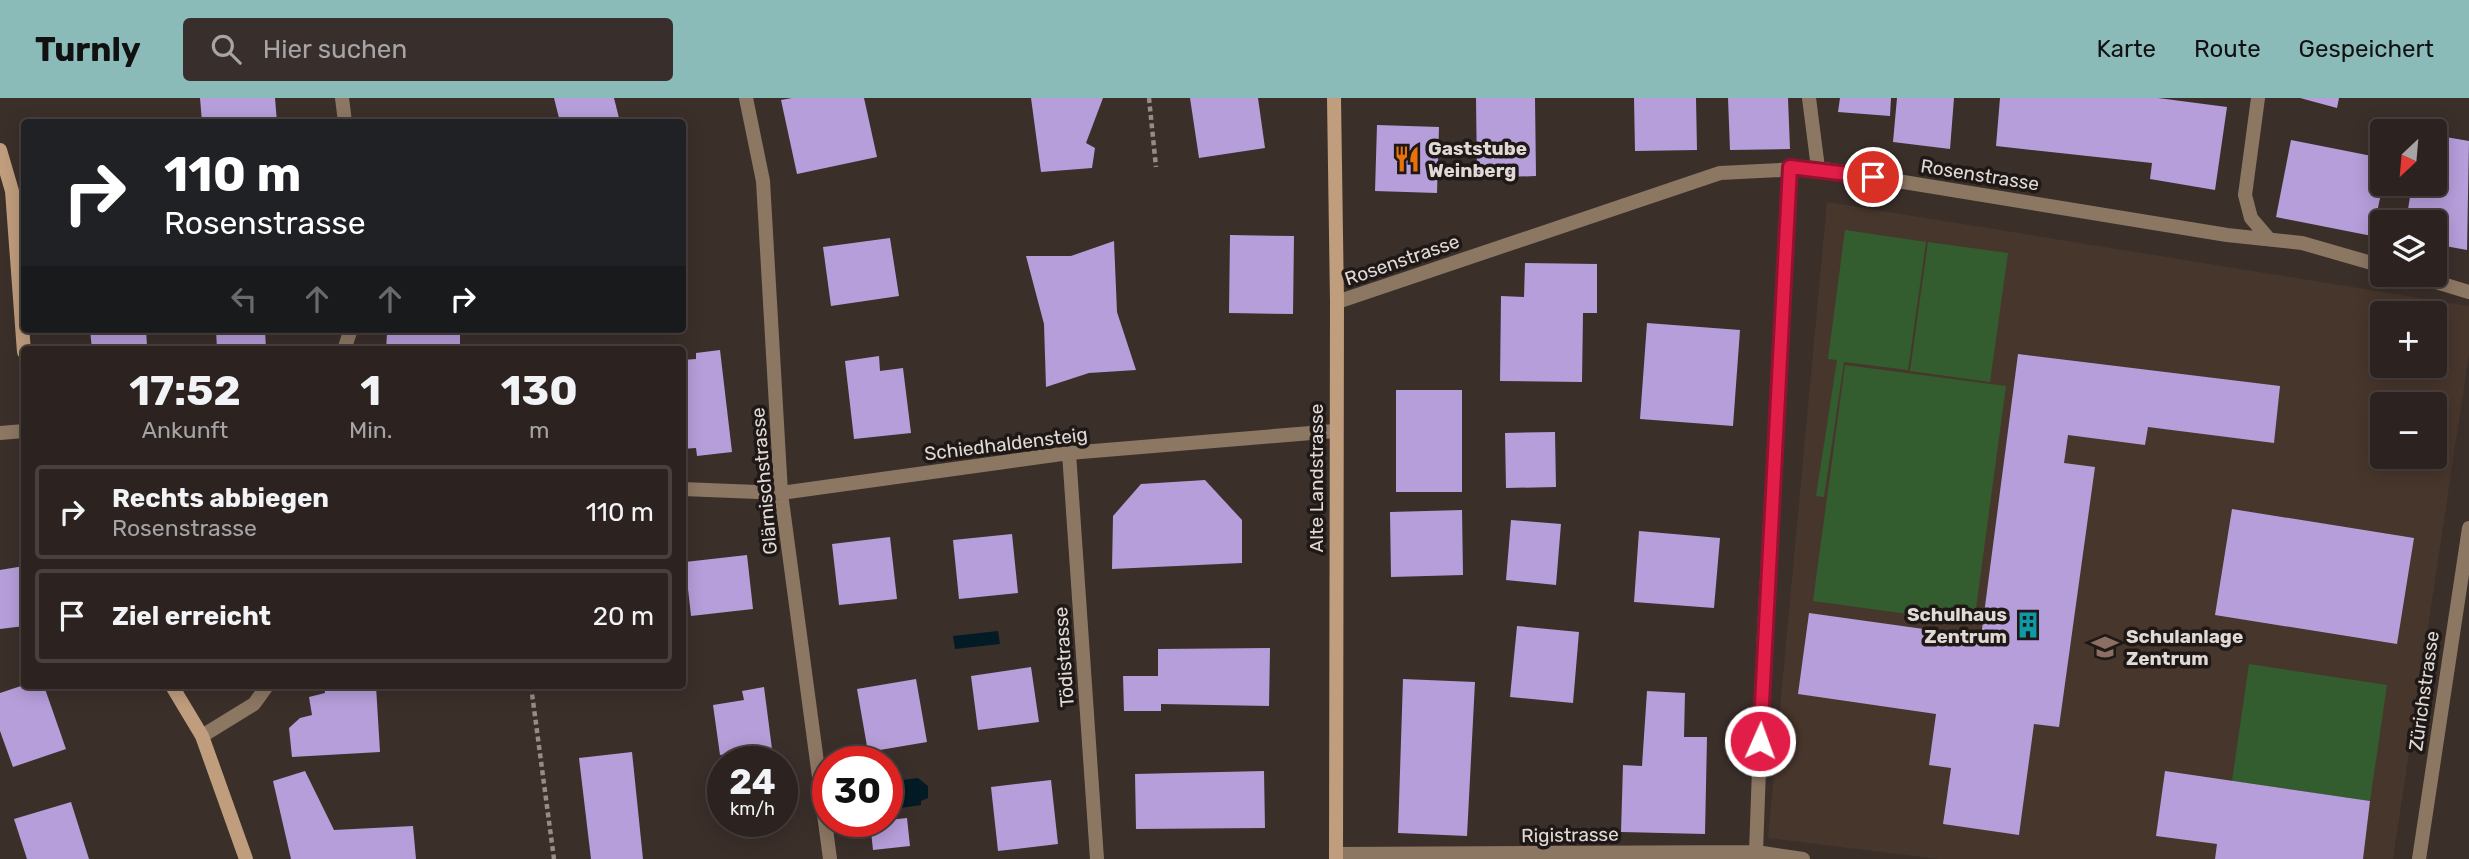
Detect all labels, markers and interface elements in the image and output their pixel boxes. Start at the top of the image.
search box [183,18,673,81]
text: Turnly [35,30,141,69]
icon: search [207,30,245,68]
text: Hier suchen [263,34,407,65]
text: Karte [2097,35,2156,63]
text: Route [2194,35,2261,63]
text: Gespeichert [2299,35,2434,63]
north arrow [2370,119,2446,196]
map controls [2370,119,2447,469]
place label: Gaststube Weinberg [1428,137,1527,182]
restaurant icon: Gaststube Weinberg [1392,144,1422,174]
text: 110 m [164,145,301,203]
icon: right [49,147,140,238]
pin [1843,147,1903,207]
street label: Rosenstrasse [1919,154,2041,196]
icon: arrive [1854,158,1892,196]
text: Rosenstrasse [164,204,366,242]
button: layers [2370,210,2447,287]
street label: Rosenstrasse [1342,230,1462,290]
icon: left [225,280,263,318]
icon: ahead [298,280,336,318]
icon: ahead [371,280,409,318]
icon: right [444,280,482,318]
button: + [2370,301,2447,378]
text: 17:52 [129,366,241,416]
text: 1 [360,366,381,416]
text: 130 [501,366,578,416]
button: − [2370,392,2447,469]
street label: Alte Landstrasse [1305,404,1328,552]
street label: Glärnischstrasse [746,406,782,556]
text: Ankunft [142,416,228,444]
text: Min. [349,416,393,444]
text: m [529,416,549,444]
street label: Schiedhaldensteig [923,423,1089,465]
text: Rechts abbiegen [112,483,329,514]
icon: right [53,493,91,531]
text: 110 m [586,497,654,528]
text: Rosenstrasse [112,514,257,542]
icon: arrive [53,597,91,635]
text: Ziel erreicht [112,601,271,632]
text: 20 m [593,601,654,632]
place label: Schulhaus Zentrum [1907,603,2007,648]
street label: Tödistrasse [1049,606,1079,708]
building icon: Schulhaus Zentrum [2013,610,2043,640]
place label: Schulanlage Zentrum [2126,625,2243,670]
street label: Zürichstrasse [2404,629,2444,753]
school or university icon: Schulanlage Zentrum [2090,632,2120,662]
position arrow [1723,704,1797,778]
speed limit sign: 30 [812,746,903,837]
text: 24 [729,761,776,803]
text: km/h [730,798,775,820]
street label: Rigistrasse [1521,823,1619,847]

